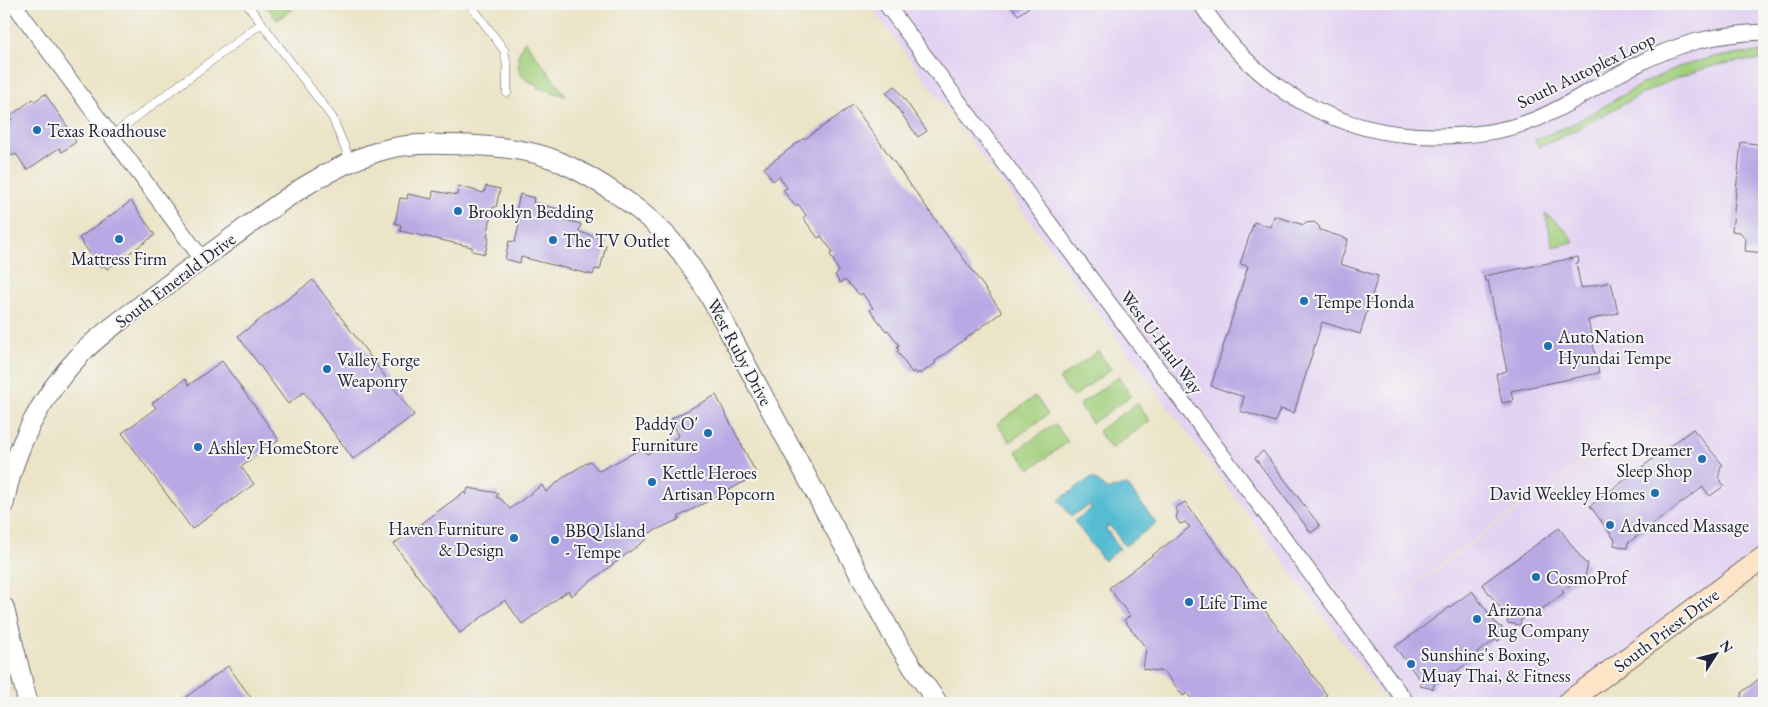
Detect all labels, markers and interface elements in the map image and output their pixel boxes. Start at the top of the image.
street label: South Autoplex Loop [1513,27,1659,113]
place label: Texas Roadhouse [47,119,166,142]
marker: Texas Roadhouse [31,124,43,136]
place label: Brooklyn Bedding [468,200,593,223]
marker: Brooklyn Bedding [452,205,464,217]
street label: South Emerald Drive [110,227,240,333]
place label: The TV Outlet [563,229,670,252]
marker: Mattress Firm [113,233,125,245]
marker: The TV Outlet [547,234,559,246]
place label: Mattress Firm [71,247,167,270]
street label: West U-Haul Way [1116,286,1208,398]
place label: Tempe Honda [1314,290,1415,313]
street label: West Ruby Drive [702,295,778,409]
marker: Tempe Honda [1298,295,1310,307]
place label: AutoNation Hyundai Tempe [1557,325,1671,369]
marker: AutoNation Hyundai Tempe [1542,340,1554,352]
place label: Valley Forge Weaponry [337,348,420,392]
marker: Valley Forge Weaponry [321,363,333,375]
place label: Paddy O' Furniture [631,412,698,456]
marker: Paddy O' Furniture [702,427,714,439]
place label: Ashley HomeStore [207,436,339,459]
place label: Perfect Dreamer Sleep Shop [1580,438,1692,482]
marker: Ashley HomeStore [192,441,204,453]
marker: Perfect Dreamer Sleep Shop [1696,453,1708,465]
place label: Kettle Heroes Artisan Popcorn [661,461,776,505]
marker: Kettle Heroes Artisan Popcorn [646,476,658,488]
place label: David Weekley Homes [1489,482,1645,505]
marker: David Weekley Homes [1649,487,1661,499]
place label: Advanced Massage [1619,514,1749,537]
place label: Haven Furniture & Design [388,517,504,561]
place label: BBQ Island - Tempe [565,519,646,563]
marker: Advanced Massage [1604,519,1616,531]
marker: Haven Furniture & Design [508,532,520,544]
marker: BBQ Island - Tempe [549,534,561,546]
place label: CosmoProf [1546,566,1629,589]
marker: CosmoProf [1530,571,1542,583]
street label: South Priest Drive [1609,583,1723,677]
place label: Life Time [1199,591,1267,614]
marker: Life Time [1183,596,1195,608]
place label: Arizona Rug Company [1486,598,1589,642]
marker: Arizona Rug Company [1471,613,1483,625]
north arrow [1690,630,1740,680]
text: N [1716,636,1738,657]
place label: Sunshine's Boxing, Muay Thai, & Fitness [1421,643,1571,687]
marker: Sunshine's Boxing, Muay Thai, & Fitness [1405,658,1417,670]

